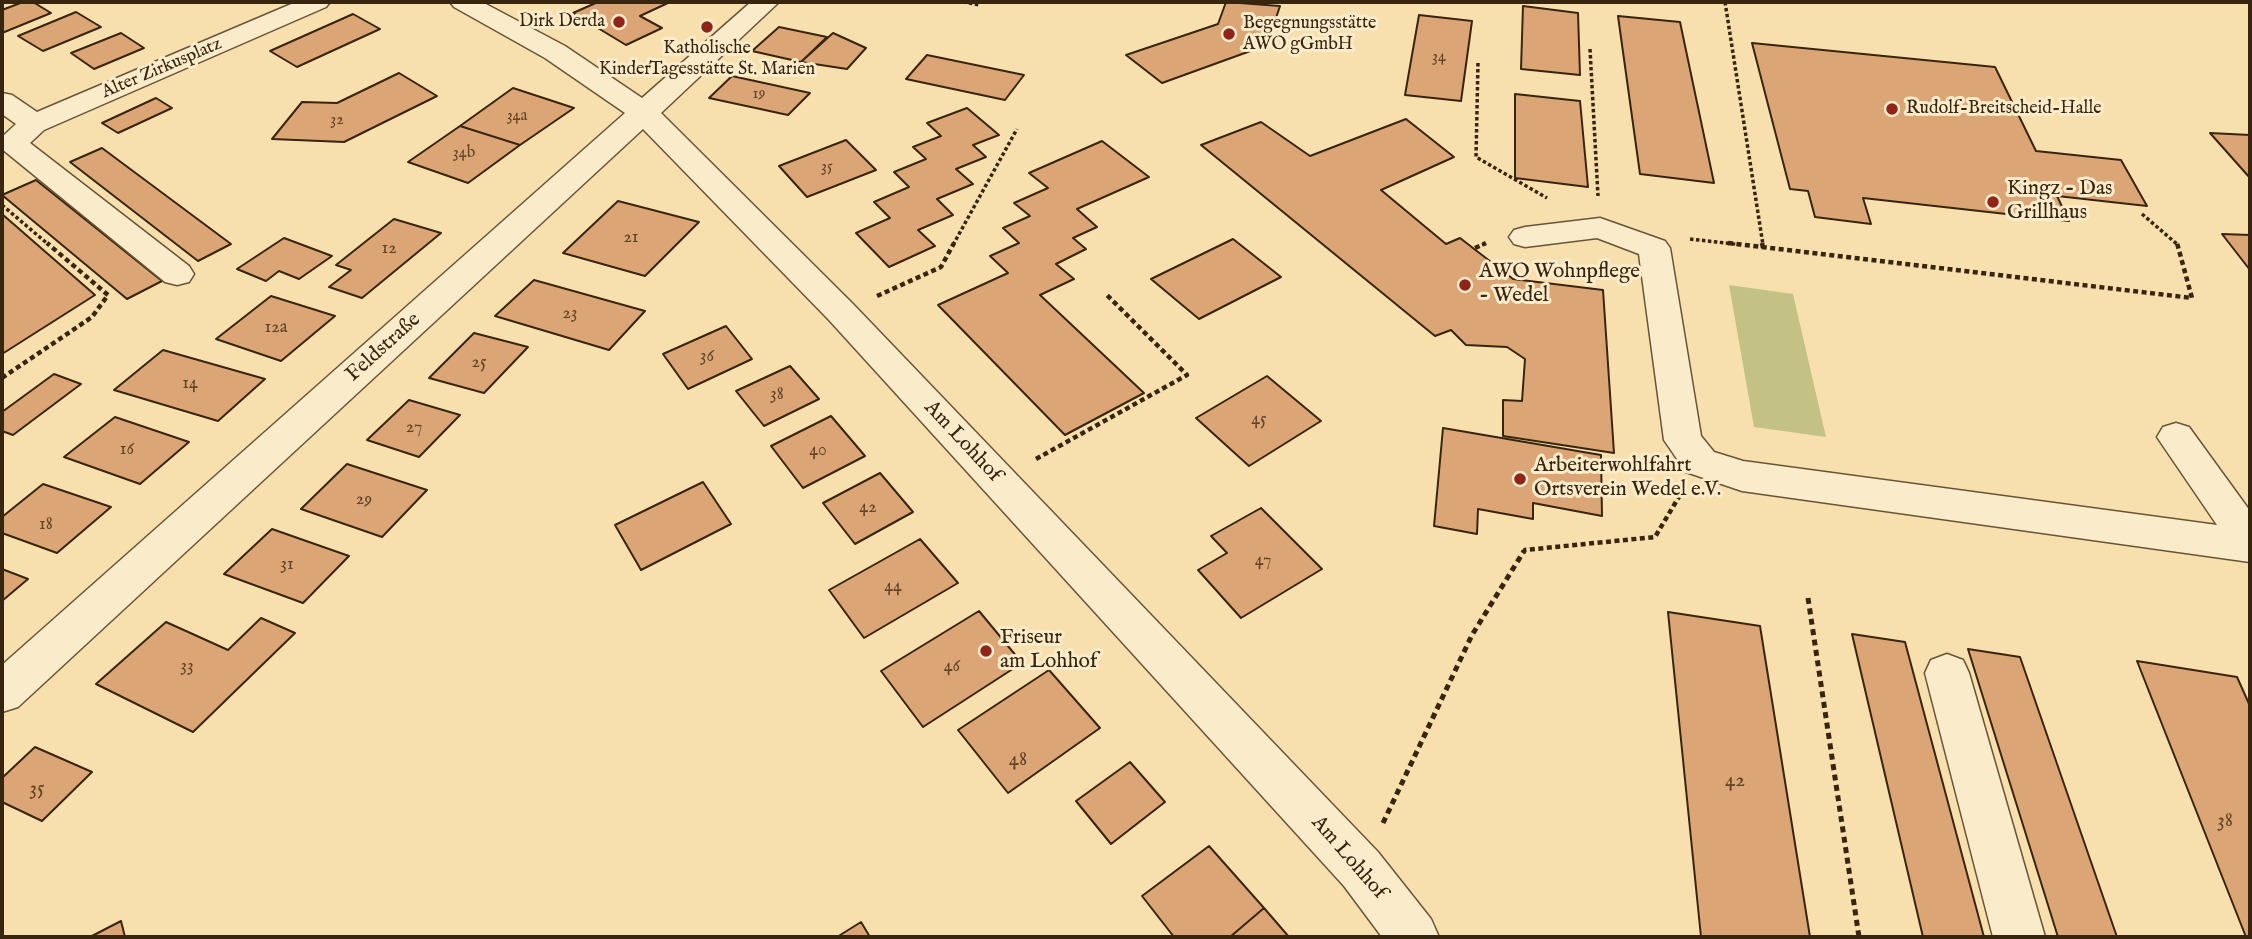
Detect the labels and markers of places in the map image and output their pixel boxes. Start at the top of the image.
place label: Dirk Derda [519,11,605,33]
place label: Begegnungsstätte AWO gGmbH [1243,13,1376,56]
marker: Dirk Derda [611,14,627,30]
marker: Katholische KinderTagesstätte St. Marien [699,19,715,35]
marker: Begegnungsstätte AWO gGmbH [1221,26,1237,42]
place label: Katholische KinderTagesstätte St. Marien [599,38,815,80]
place label: Rudolf-Breitscheid-Halle [1906,98,2102,120]
marker: Rudolf-Breitscheid-Halle [1884,101,1900,117]
place label: Kingz - Das Grillhaus [2007,177,2112,227]
marker: Kingz - Das Grillhaus [1985,194,2001,210]
place label: AWO Wohnpflege - Wedel [1479,260,1640,310]
marker: AWO Wohnpflege - Wedel [1457,277,1473,293]
place label: Arbeiterwohlfahrt Ortsverein Wedel e.V. [1534,454,1721,504]
marker: Arbeiterwohlfahrt Ortsverein Wedel e.V. [1512,471,1528,487]
place label: Friseur am Lohhof [1000,626,1097,676]
marker: Friseur am Lohhof [978,643,994,659]

